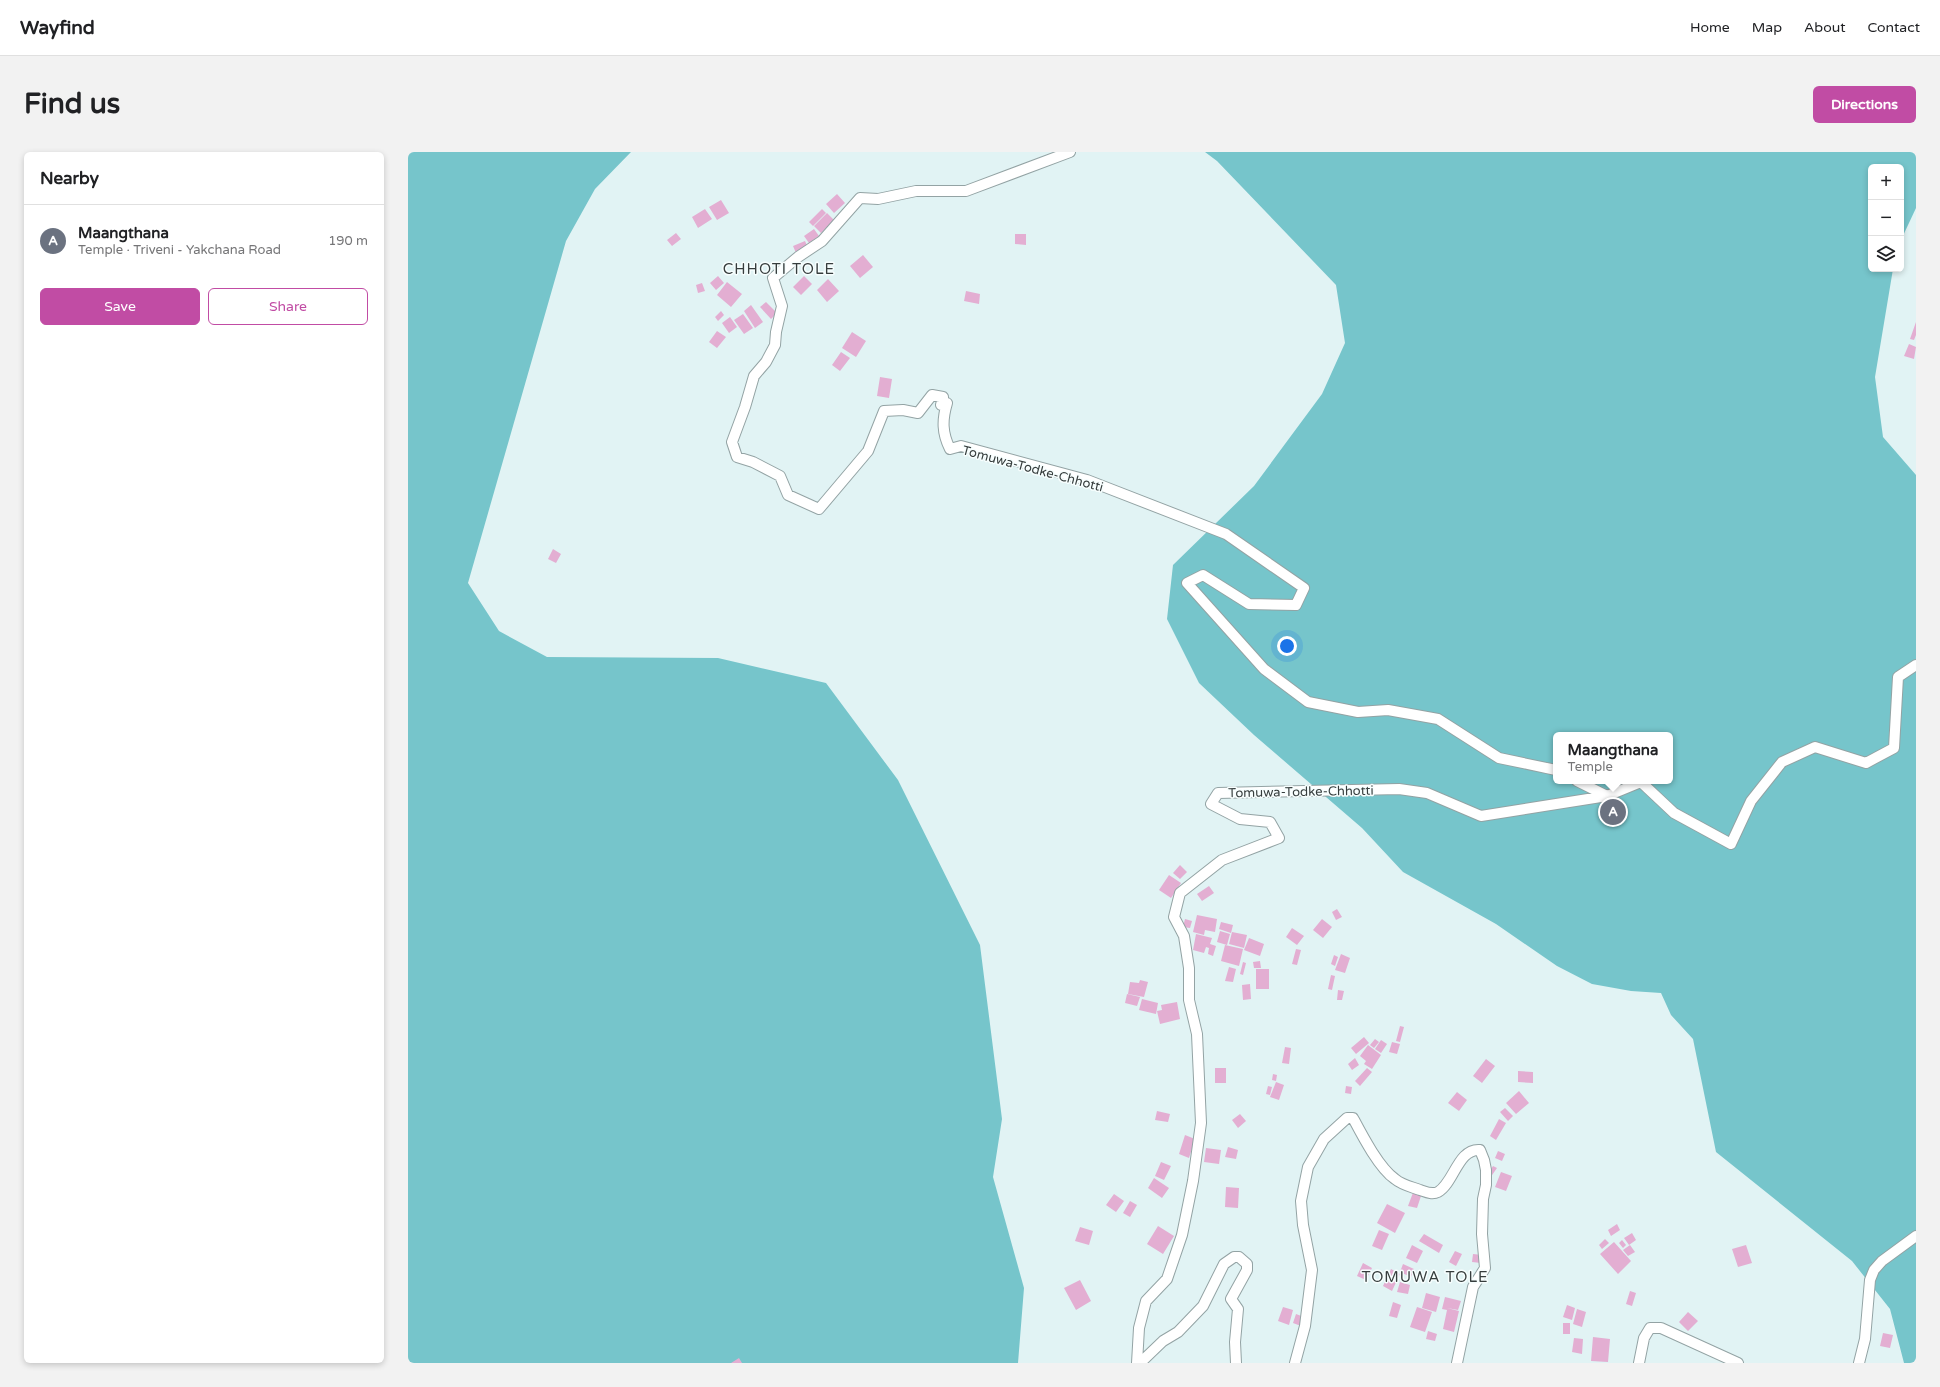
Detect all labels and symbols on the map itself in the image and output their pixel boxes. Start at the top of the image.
district label: CHHOTI TOLE [723,260,835,278]
street label: Tomuwa-Todke-Chhotti [960,442,1105,496]
your location [1277,636,1297,656]
street label: Tomuwa-Todke-Chhotti [1228,783,1374,801]
pin: A [1600,797,1626,827]
district label: TOMUWA TOLE [1361,1268,1489,1286]

